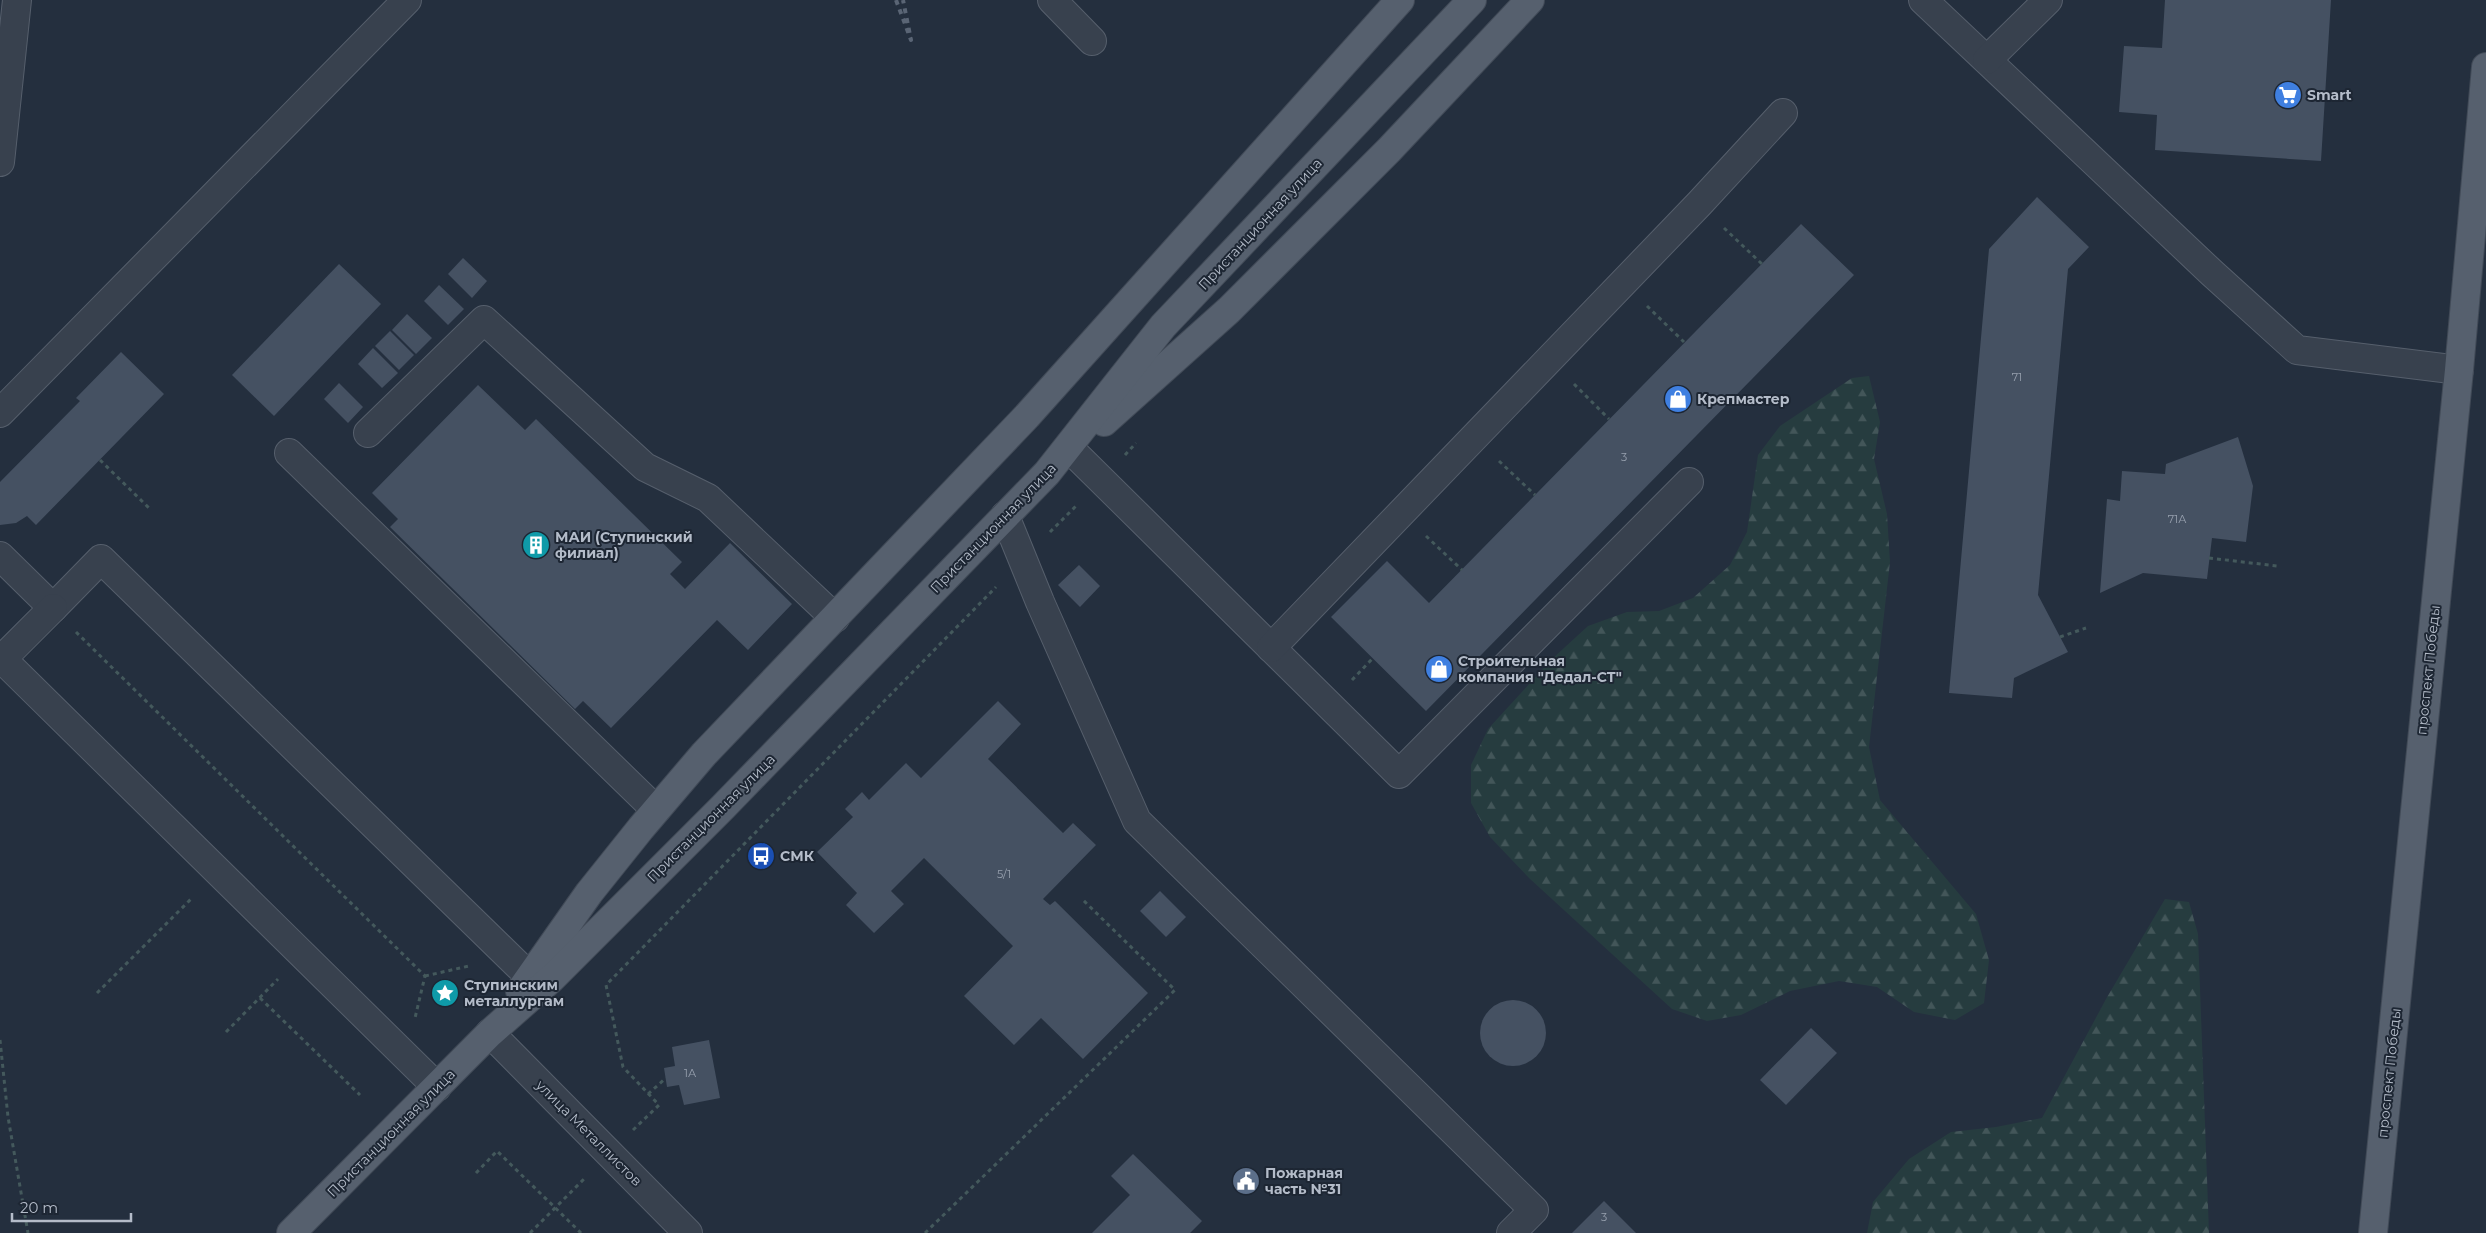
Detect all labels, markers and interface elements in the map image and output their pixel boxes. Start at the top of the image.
supermarket icon: Smart [2273,80,2303,110]
place label: Smart [2307,86,2352,104]
street label: Пристанционная улица [1194,154,1326,294]
house number: 71 [2012,370,2022,384]
shop icon: Крепмастер [1663,384,1693,414]
place label: Крепмастер [1697,390,1790,408]
house number: 3 [1621,450,1627,464]
street label: Пристанционная улица [926,459,1060,597]
house number: 71А [2168,512,2187,526]
place label: МАИ (Ступинский филиал) [555,528,693,562]
building icon: МАИ (Ступинский филиал) [521,530,551,560]
street label: проспект Победы [2412,604,2444,736]
place label: Строительная компания "Дедал-СТ" [1458,652,1622,686]
shop icon: Строительная компания "Дедал-СТ" [1424,654,1454,684]
street label: Пристанционная улица [643,750,779,886]
bus stop icon: СМК [746,841,776,871]
place label: СМК [780,847,815,865]
house number: 5/1 [997,867,1011,881]
place label: Ступинским металлургам [464,976,564,1010]
place icon: Ступинским металлургам [430,978,460,1008]
street label: проспект Победы [2373,1007,2405,1139]
street label: Пристанционная улица [323,1065,459,1201]
house number: 1А [684,1066,697,1080]
street label: улица Металлистов [531,1075,646,1190]
place label: Пожарная часть №31 [1265,1164,1343,1198]
public building icon: Пожарная часть №31 [1231,1166,1261,1196]
scale bar [12,1190,131,1222]
text: 20 m [20,1198,58,1217]
house number: 3 [1601,1210,1607,1224]

